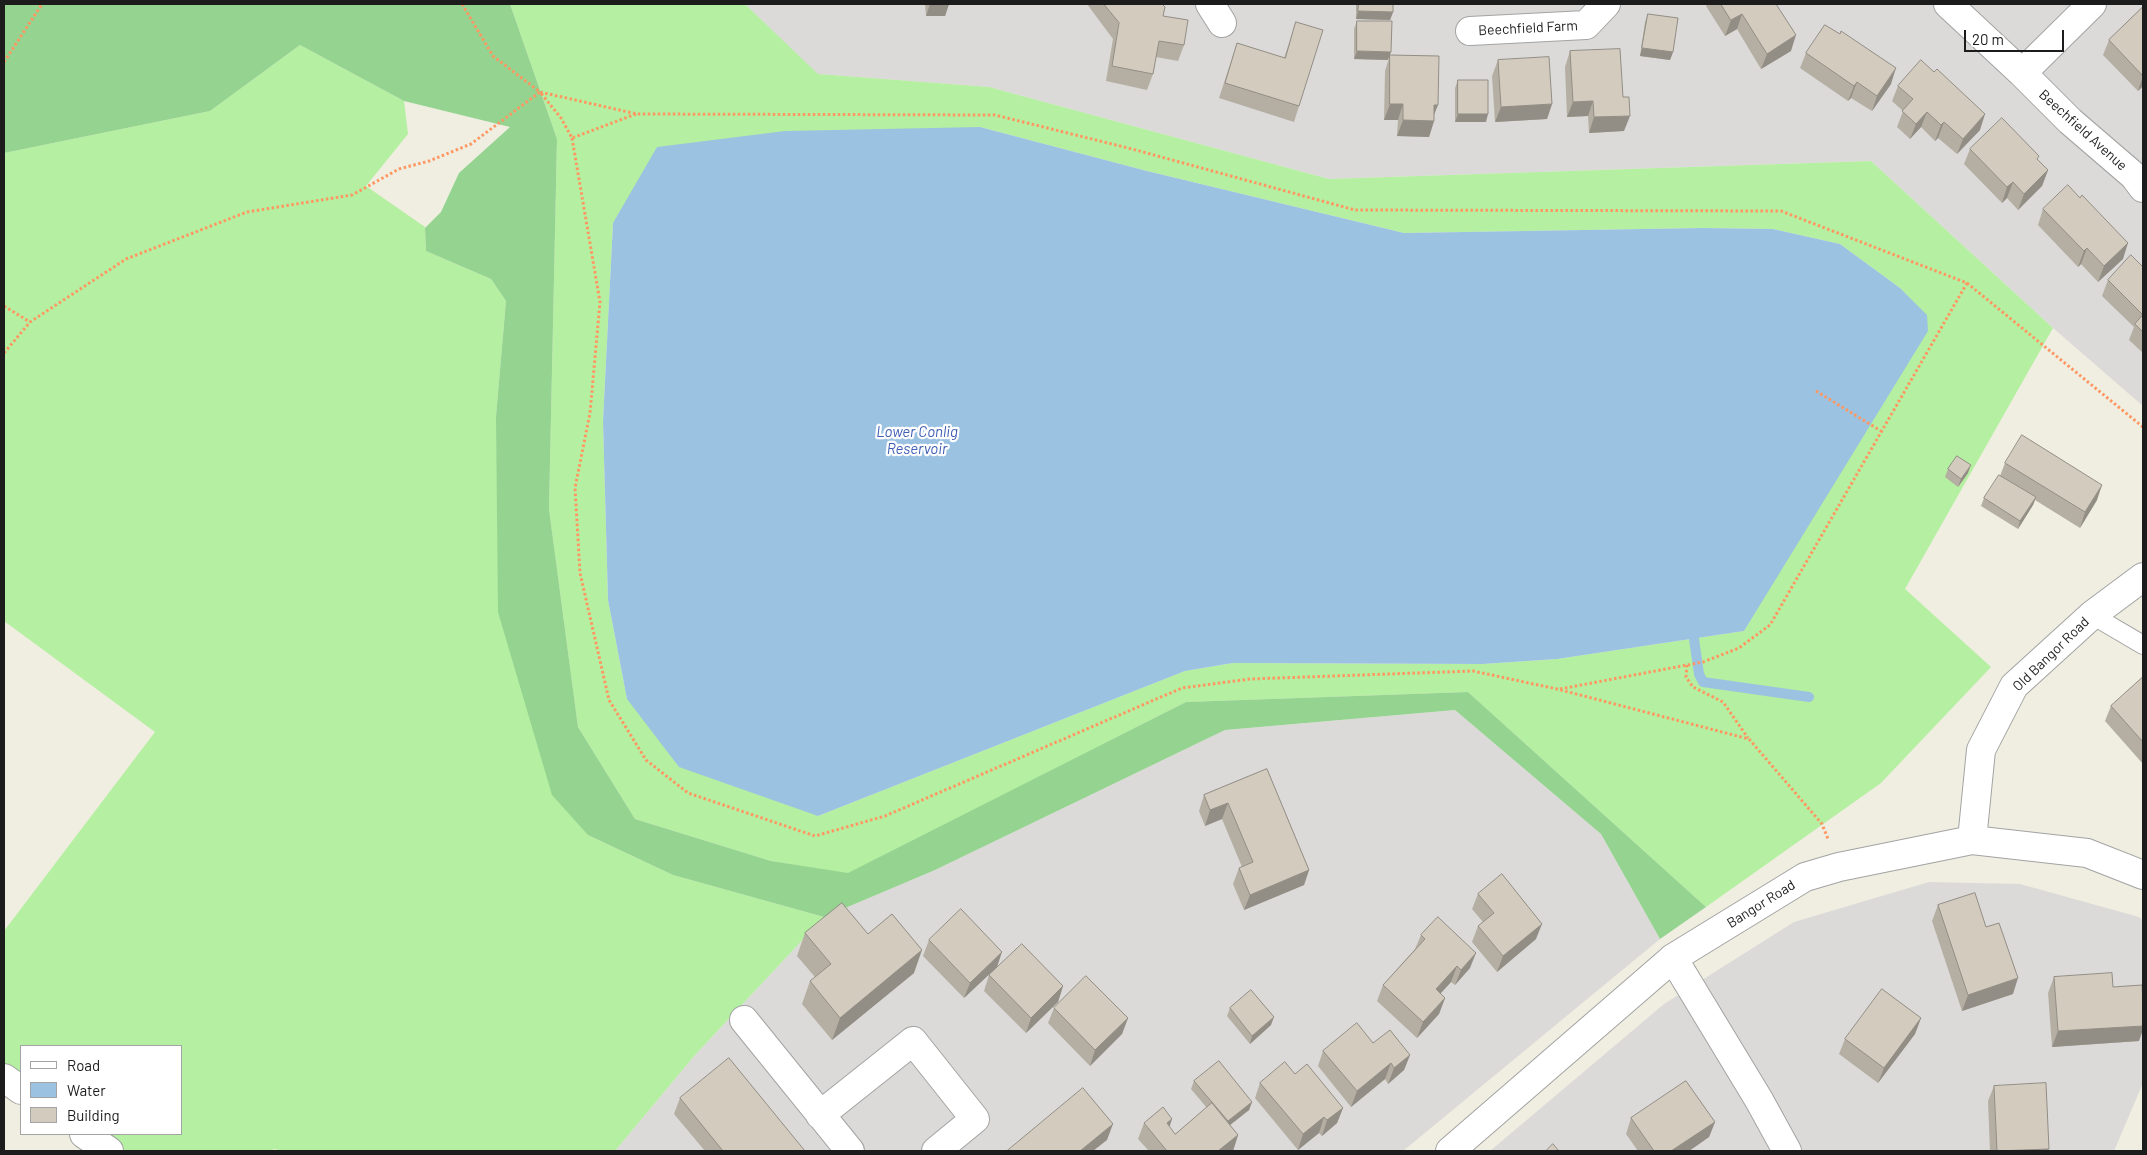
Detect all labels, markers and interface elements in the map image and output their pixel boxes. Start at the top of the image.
street label: Beechfield Farm [1478,17,1578,39]
scale bar [1967,20,2067,52]
text: 20 m [1972,30,2004,48]
street label: Beechfield Avenue [2035,86,2131,174]
water label: Lower Conlig Reservoir [876,423,958,458]
street label: Old Bangor Road [2009,613,2093,695]
street label: Bangor Road [1724,876,1798,932]
legend [20,1045,182,1135]
text: Road [67,1056,100,1074]
text: Water [67,1081,106,1099]
text: Building [67,1106,120,1124]

